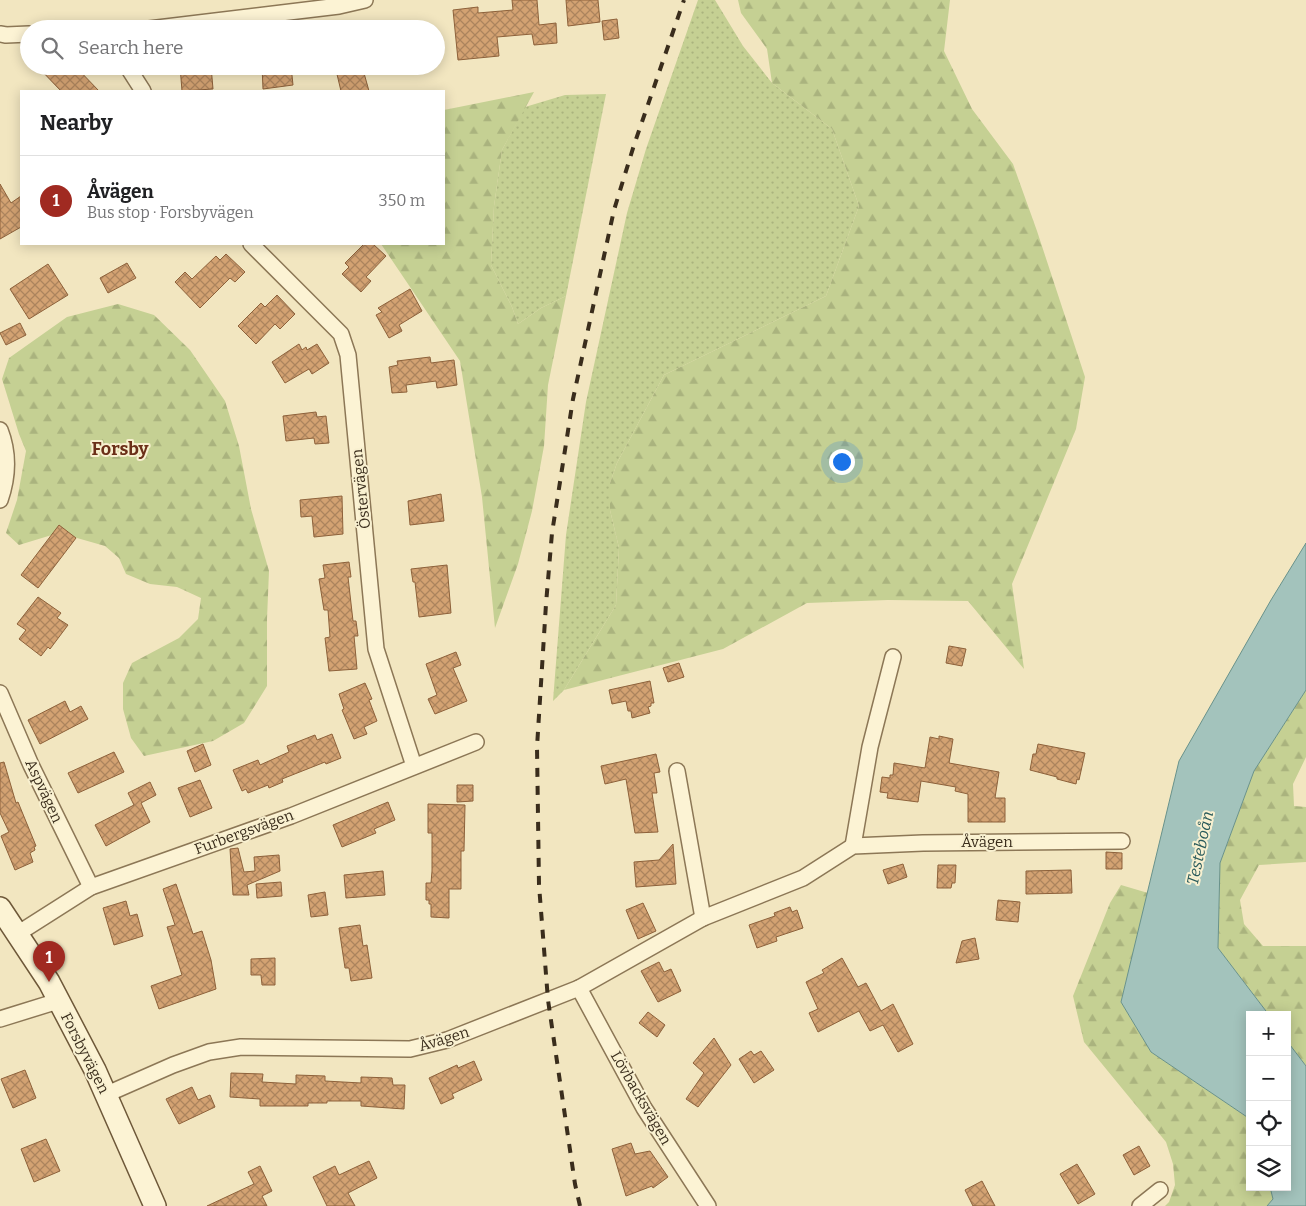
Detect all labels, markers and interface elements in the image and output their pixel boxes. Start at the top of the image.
search box [20,20,445,75]
icon: search [38,34,66,62]
text: Search here [78,36,183,59]
text: Nearby [40,110,113,136]
text: Åvägen [87,180,154,203]
text: 1 [53,191,59,210]
text: 350 m [379,191,425,210]
text: Bus stop · Forsbyvägen [87,203,254,222]
district label: Forsby [91,438,150,460]
street label: Östervägen [348,448,374,530]
your location [829,449,855,475]
street label: Aspvägen [21,756,67,826]
street label: Furbergsvägen [192,806,296,858]
water label: Testeboån [1183,809,1217,887]
street label: Åvägen [961,833,1013,851]
pin: 1 [33,941,65,982]
street label: Forsbyvägen [57,1010,113,1097]
map controls [1246,1011,1291,1191]
button: + [1246,1011,1291,1056]
street label: Åvägen [417,1023,472,1055]
street label: Lövbacksvägen [607,1048,675,1148]
button: − [1246,1056,1291,1101]
button: locate [1246,1101,1291,1146]
button: layers [1246,1146,1291,1191]

